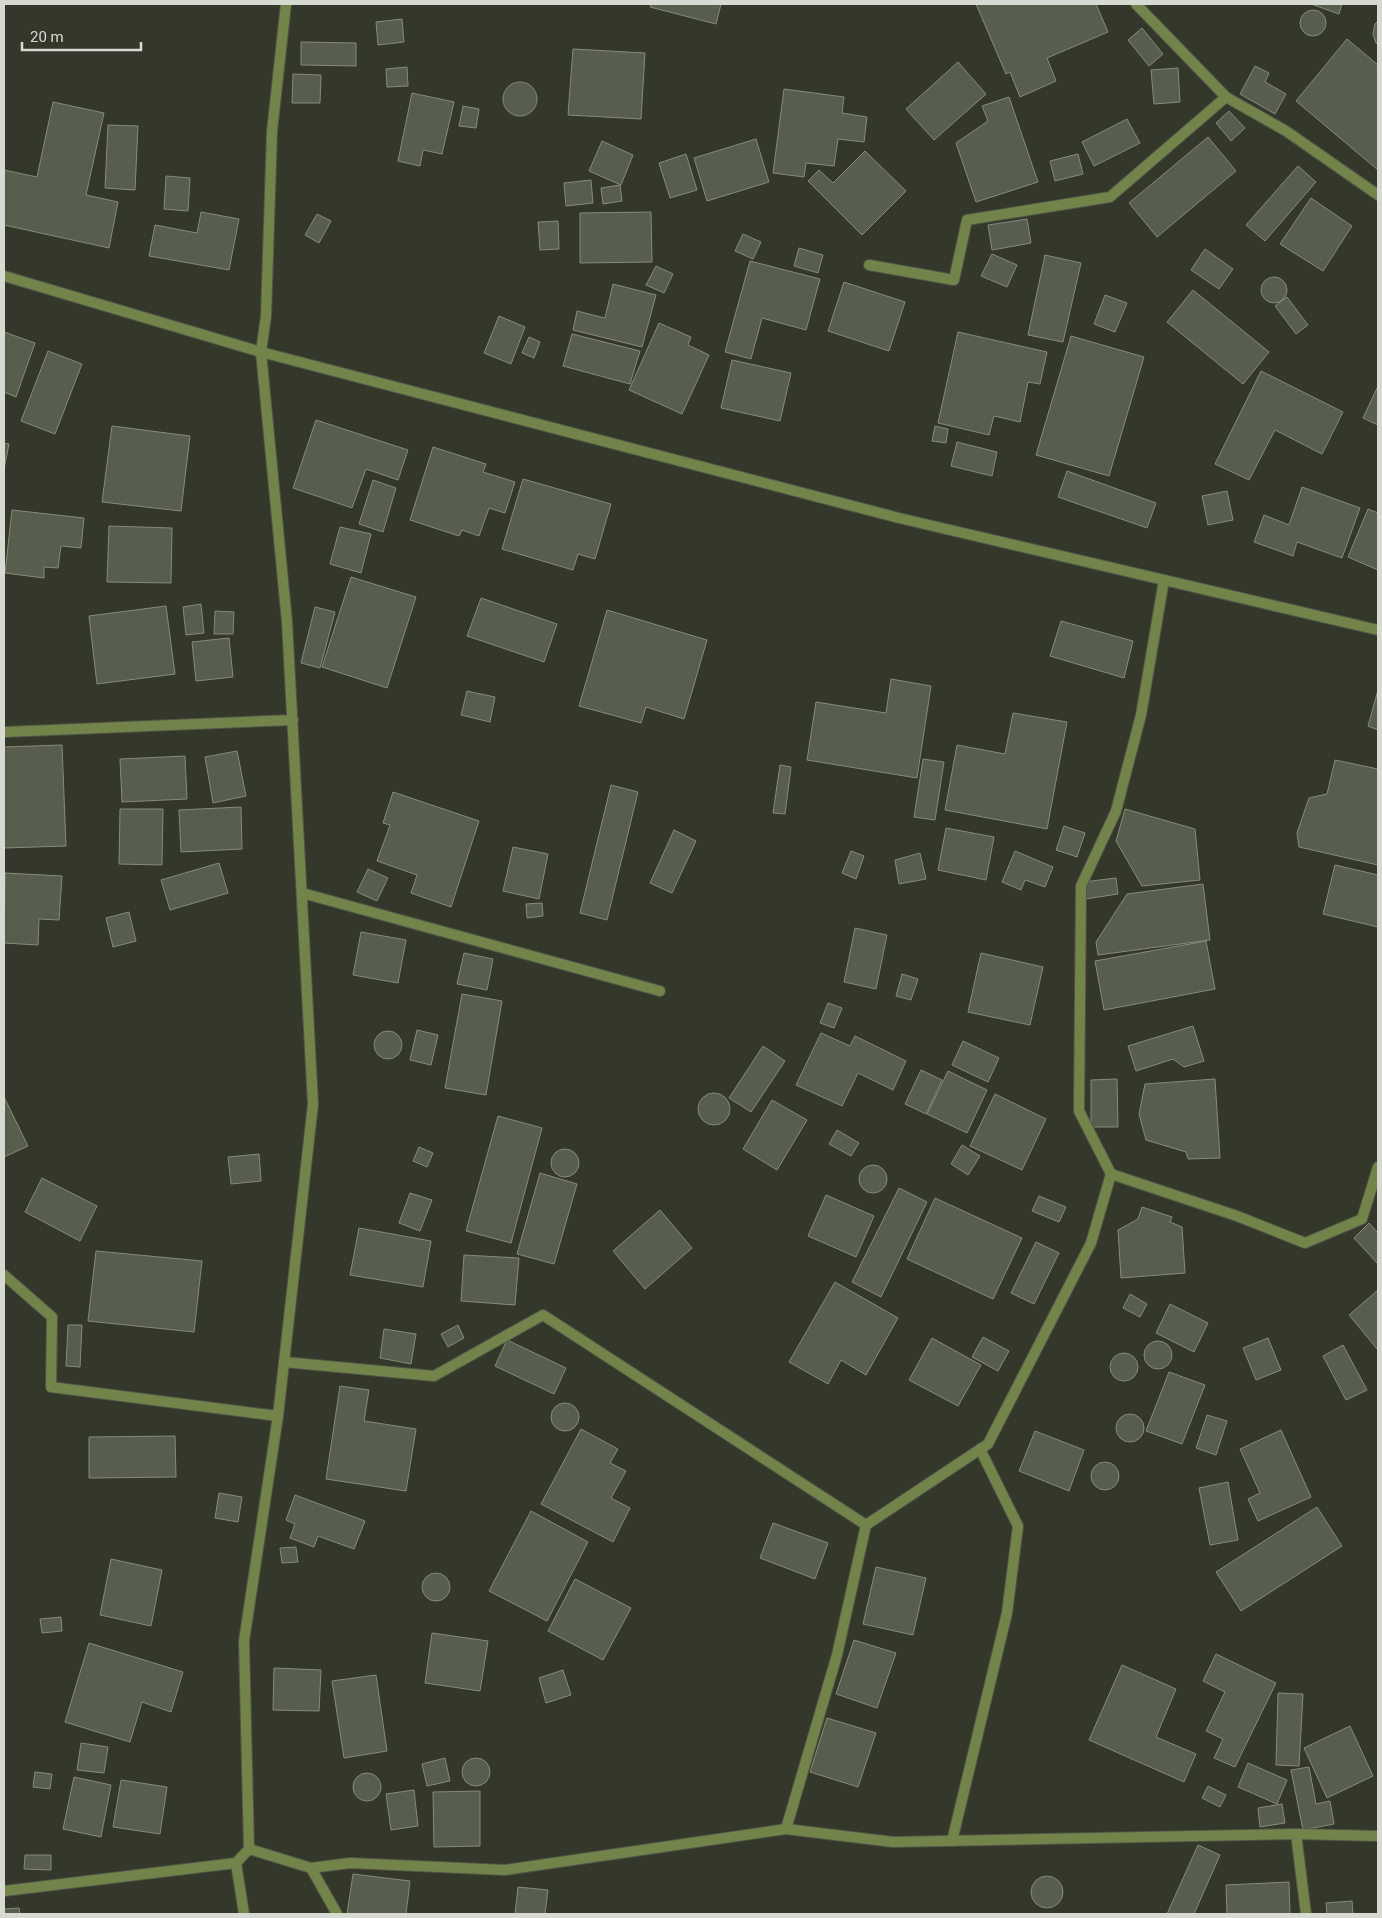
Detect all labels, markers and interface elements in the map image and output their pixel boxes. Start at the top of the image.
scale bar [22,20,141,52]
text: 20 m [30,28,64,46]

